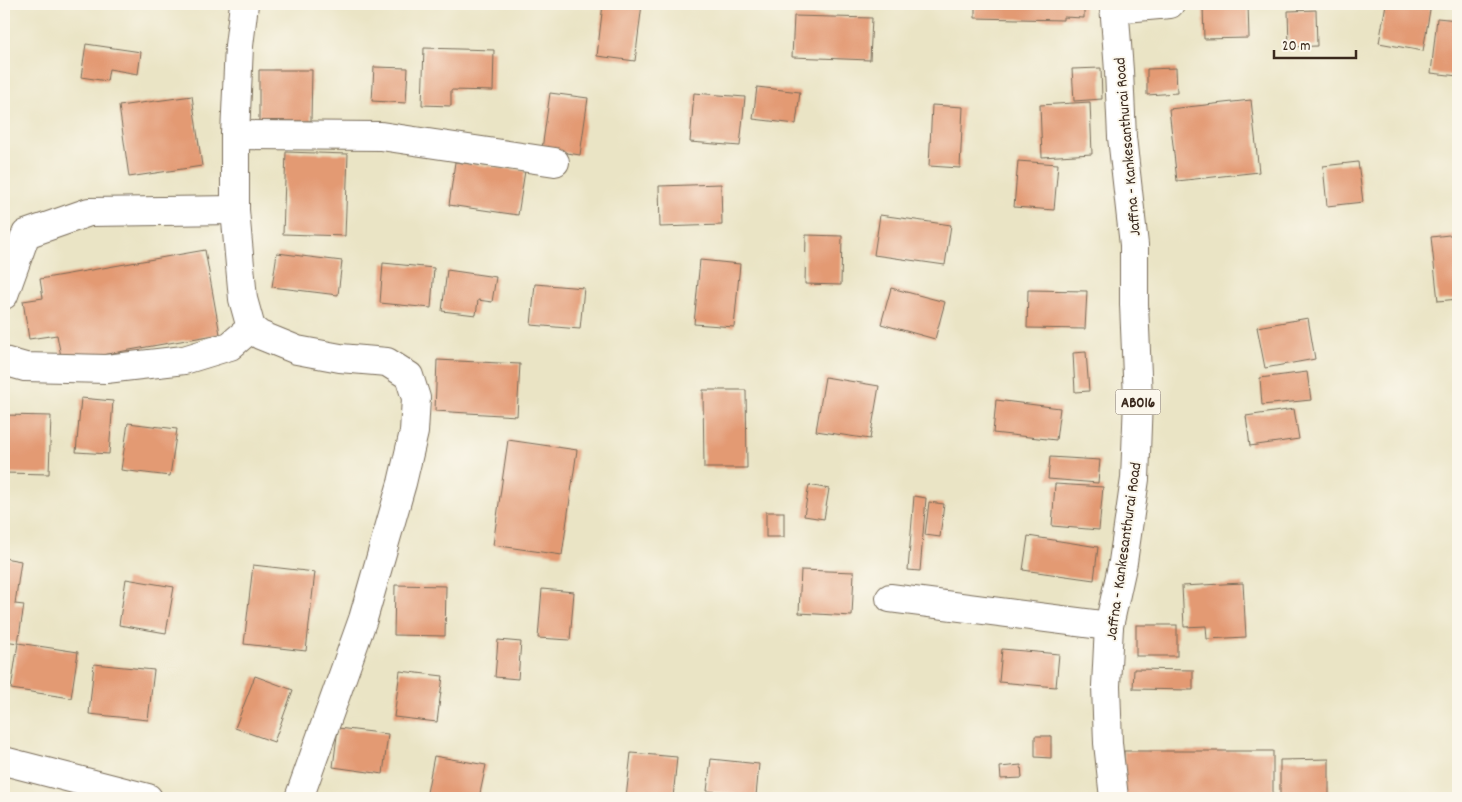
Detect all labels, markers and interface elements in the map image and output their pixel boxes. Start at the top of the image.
scale bar [1274,28,1357,60]
text: 20 m [1282,36,1310,58]
street label: Jaffna - Kankesanthurai Road [1109,56,1148,237]
road number: AB016 [1116,390,1160,414]
street label: Jaffna - Kankesanthurai Road [1101,461,1148,642]

